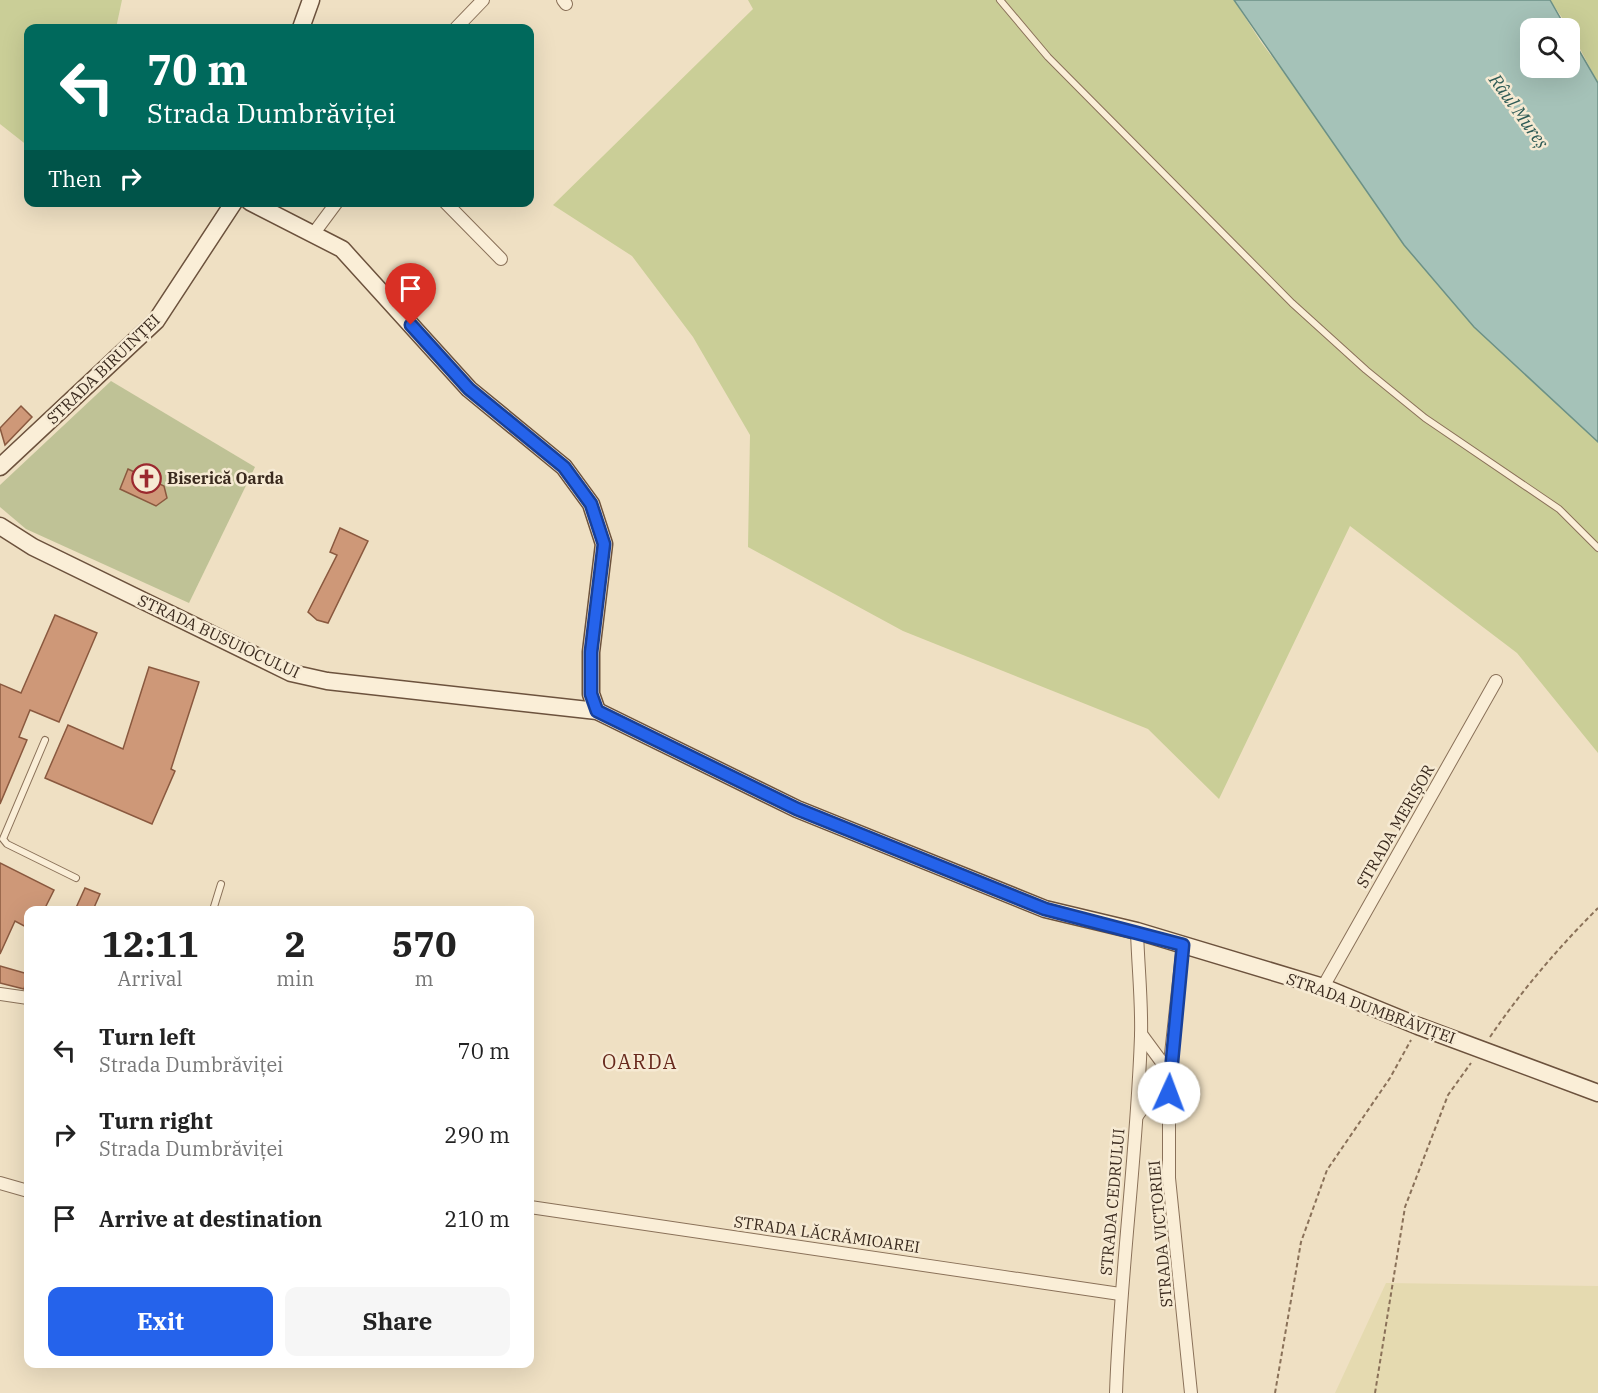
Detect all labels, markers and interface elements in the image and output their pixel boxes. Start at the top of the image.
map controls [1520,18,1580,78]
button: search [1520,18,1580,78]
text: 70 m [147,42,248,97]
icon: left [48,48,126,126]
water label: Râul Mureș [1484,68,1554,153]
text: Strada Dumbrăviței [147,95,396,130]
icon: right [114,162,147,195]
text: Then [48,164,102,193]
pin [385,263,436,325]
icon: arrive [394,272,427,305]
street label: STRADA BIRUINȚEI [42,310,164,428]
church icon: Biserică Oarda [130,462,162,494]
place label: Biserică Oarda [167,468,284,488]
street label: STRADA BUSUIOCULUI [135,590,303,682]
street label: STRADA MERIȘOR [1352,761,1439,891]
text: 12:11 [101,920,199,967]
text: 2 [284,920,306,967]
text: 570 [392,920,457,967]
text: Arrival [118,965,183,992]
text: min [276,965,314,992]
text: m [415,965,434,992]
street label: STRADA DUMBRĂVIȚEI [1284,968,1458,1048]
text: Turn left [99,1022,195,1051]
icon: left [48,1034,81,1067]
text: 70 m [458,1036,510,1065]
district label: OARDA [602,1048,678,1075]
text: Strada Dumbrăviței [99,1051,283,1078]
position arrow [1137,1061,1201,1125]
text: Turn right [99,1106,213,1135]
icon: right [48,1118,81,1151]
text: 290 m [444,1120,510,1149]
street label: STRADA CEDRULUI [1096,1128,1128,1276]
text: Strada Dumbrăviței [99,1135,283,1162]
street label: STRADA VICTORIEI [1144,1160,1176,1308]
icon: arrive [48,1202,81,1235]
text: Arrive at destination [99,1204,322,1233]
text: 210 m [444,1204,510,1233]
street label: STRADA LĂCRĂMIOAREI [733,1211,921,1257]
button: Exit [48,1287,273,1356]
button: Share [285,1287,510,1356]

